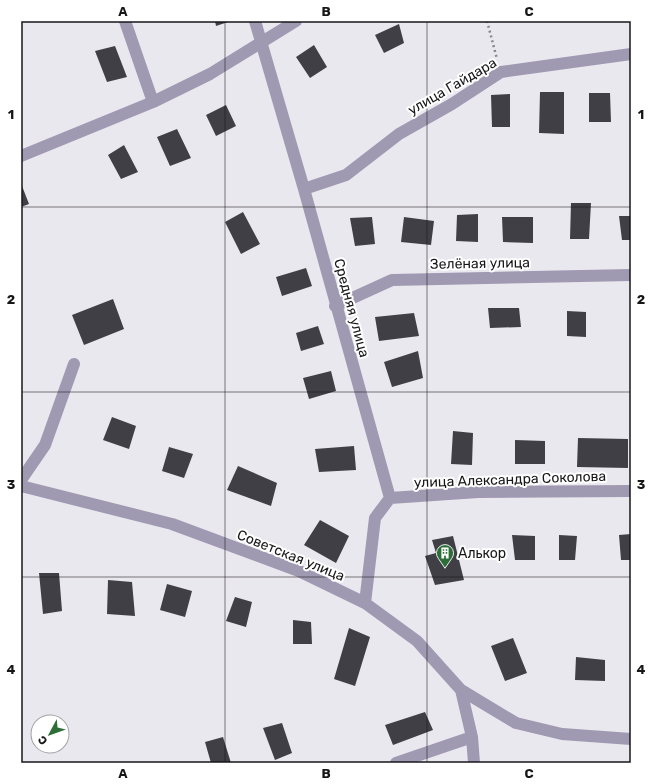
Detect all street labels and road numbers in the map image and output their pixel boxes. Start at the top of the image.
street label: улица Гайдара [405,54,500,119]
street label: Зелёная улица [430,254,530,273]
street label: Средняя улица [330,257,373,359]
street label: улица Александра Соколова [414,468,606,491]
street label: Советская улица [235,526,347,585]

